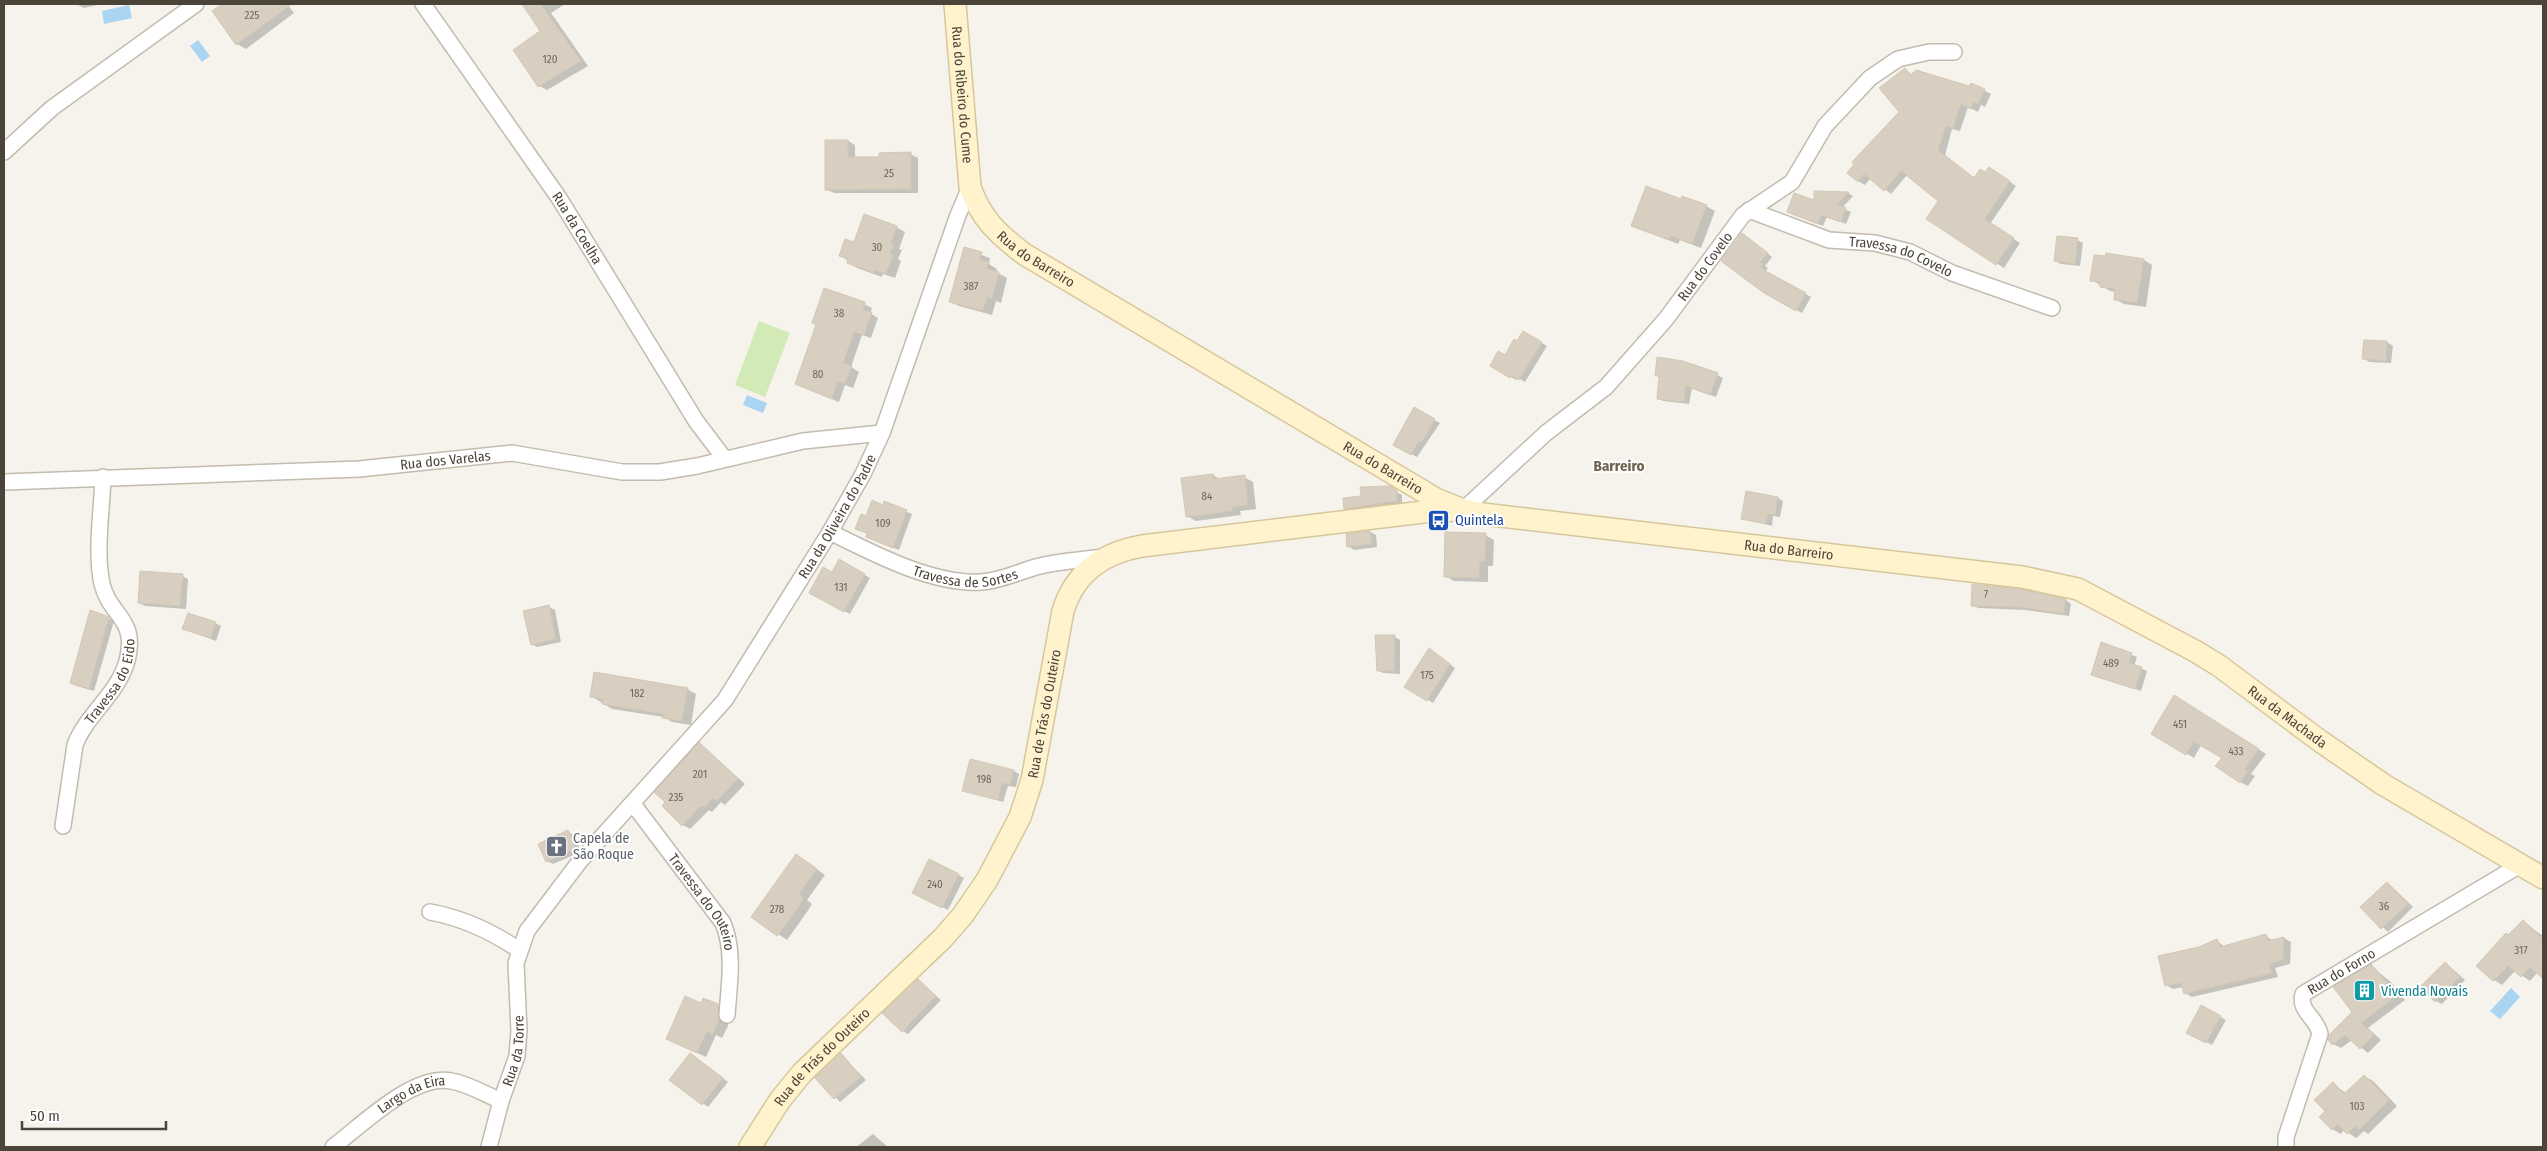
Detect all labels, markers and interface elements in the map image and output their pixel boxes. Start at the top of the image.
house number: 225 [245,9,259,22]
street label: Rua do Ribeiro do Cume [948,25,976,164]
house number: 120 [543,53,558,66]
house number: 25 [884,167,894,180]
street label: Rua da Coelha [548,189,606,268]
street label: Rua do Barreiro [993,228,1078,291]
street label: Rua do Covelo [1674,229,1736,305]
street label: Travessa do Covelo [1849,233,1955,281]
house number: 30 [872,241,883,254]
house number: 387 [964,280,979,293]
house number: 38 [834,307,845,320]
house number: 80 [812,368,824,381]
street label: Rua do Barreiro [1340,438,1426,498]
street label: Rua dos Varelas [399,447,491,474]
street label: Rua da Oliveira do Padre [795,452,880,582]
district label: Barreiro [1594,457,1644,475]
house number: 84 [1202,490,1213,503]
bus stop icon: Quintela [1427,508,1451,532]
place label: Quintela [1455,512,1504,529]
house number: 109 [875,517,891,530]
street label: Rua do Barreiro [1743,537,1834,564]
street label: Travessa de Sortes [911,562,1020,591]
house number: 131 [834,581,848,594]
house number: 7 [1984,588,1989,601]
street label: Travessa do Eido [81,638,139,727]
street label: Rua de Trás do Outeiro [1025,648,1065,780]
house number: 489 [2103,657,2119,670]
house number: 175 [1420,669,1434,682]
street label: Rua da Machada [2244,682,2330,752]
house number: 182 [630,687,644,700]
house number: 451 [2173,718,2187,731]
house number: 433 [2228,745,2244,758]
house number: 201 [693,768,707,781]
house number: 198 [976,773,992,786]
house number: 235 [669,791,683,804]
place label: Capela de São Roque [573,830,634,863]
church icon: Capela de São Roque [545,834,569,858]
street label: Travessa do Outeiro [665,851,738,952]
house number: 240 [927,878,943,891]
house number: 36 [2379,900,2390,913]
house number: 278 [770,903,785,916]
house number: 317 [2514,944,2528,957]
street label: Rua do Forno [2305,945,2379,998]
building icon: Vivenda Novais [2353,979,2377,1003]
place label: Vivenda Novais [2381,983,2468,1000]
street label: Rua de Trás do Outeiro [771,1005,874,1109]
street label: Rua da Torre [499,1015,528,1089]
street label: Largo da Eira [374,1072,446,1117]
scale bar [22,1098,166,1130]
house number: 103 [2350,1100,2364,1113]
text: 50 m [30,1107,60,1125]

